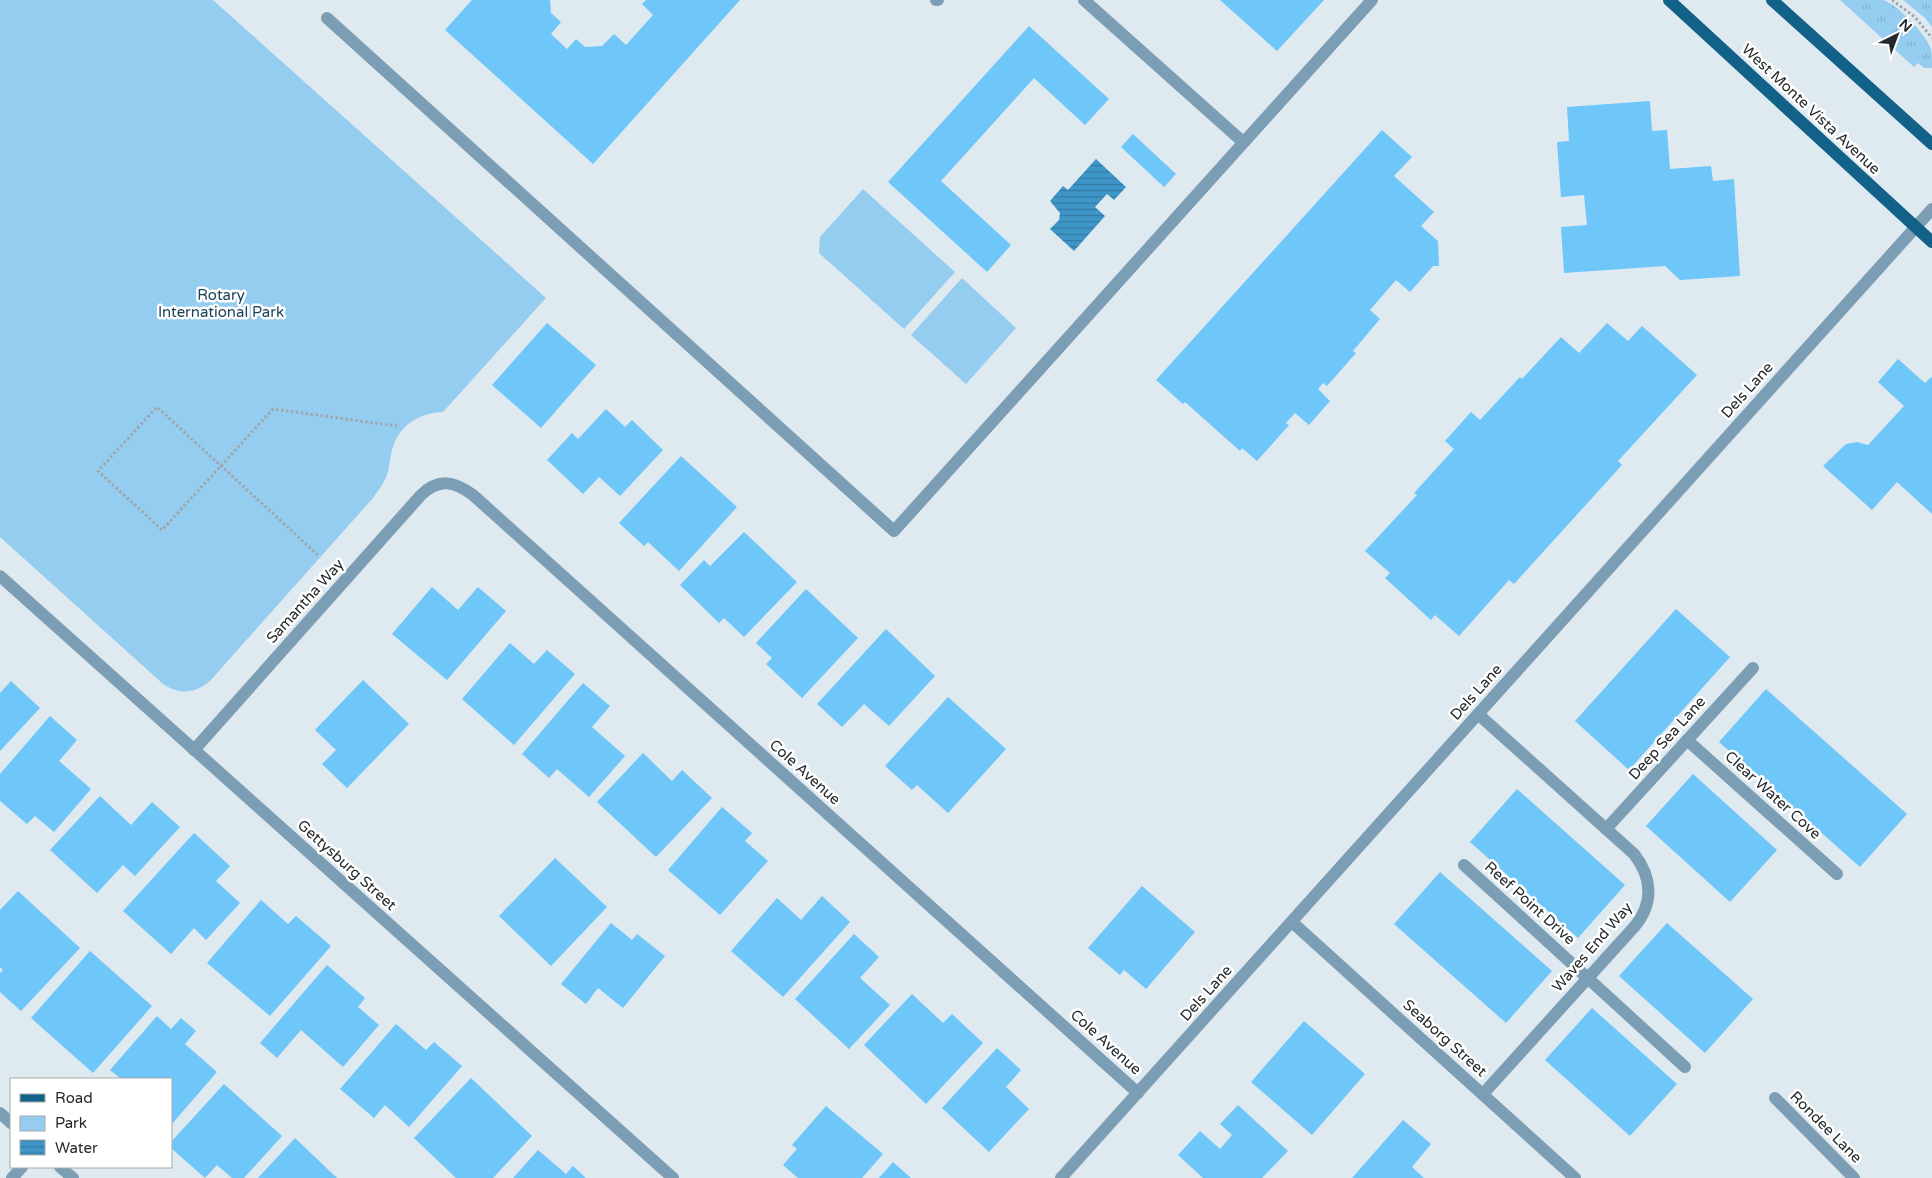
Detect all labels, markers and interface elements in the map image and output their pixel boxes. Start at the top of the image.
north arrow [1872,10,1922,60]
text: N [1895,16,1915,36]
street label: West Monte Vista Avenue [1738,40,1884,178]
park label: Rotary International Park [158,286,284,321]
street label: Dels Lane [1717,358,1777,422]
street label: Samantha Way [263,555,347,647]
street label: Dels Lane [1446,660,1506,724]
street label: Deep Sea Lane [1625,693,1709,783]
street label: Cole Avenue [766,735,844,809]
street label: Clear Water Cove [1721,747,1825,843]
street label: Gettysburg Street [294,816,400,914]
street label: Reef Point Drive [1481,858,1579,948]
street label: Waves End Way [1548,898,1636,996]
street label: Dels Lane [1176,961,1236,1025]
street label: Seaborg Street [1399,996,1491,1080]
street label: Cole Avenue [1067,1005,1145,1079]
legend [10,1078,172,1168]
street label: Rondee Lane [1786,1087,1866,1167]
text: Road [55,1089,93,1107]
text: Park [55,1114,87,1132]
text: Water [55,1139,98,1157]

